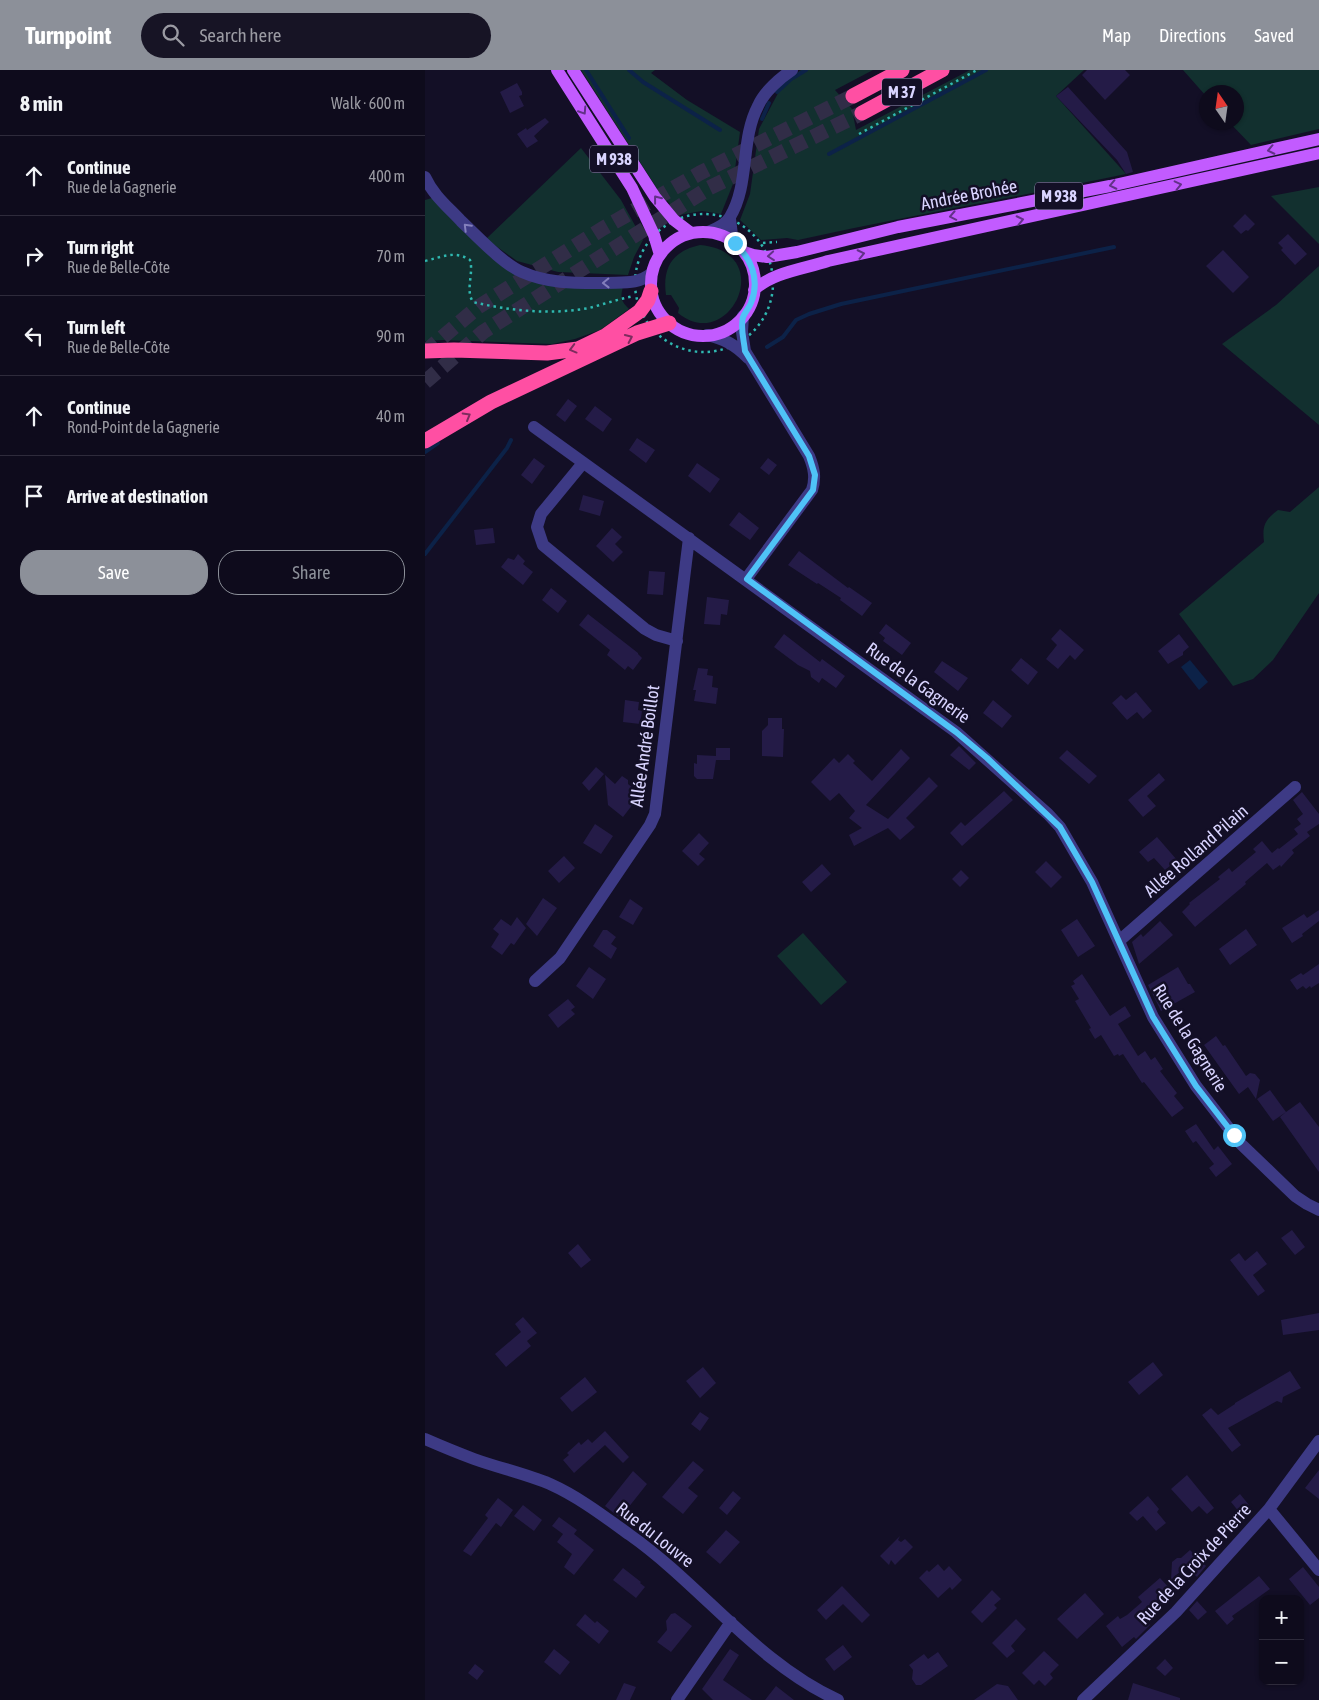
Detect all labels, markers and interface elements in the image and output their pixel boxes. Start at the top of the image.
search box [141,13,491,58]
icon: search [159,21,187,49]
text: Turnpoint [25,22,111,49]
text: Search here [199,24,281,46]
text: Map [1102,25,1131,46]
text: Directions [1159,25,1226,46]
text: Saved [1254,25,1294,46]
road number: M 37 [882,78,922,106]
north arrow [1199,85,1244,130]
text: 8 min [20,91,63,115]
text: Walk · 600 m [331,94,405,112]
one-way arrow [577,105,586,115]
one-way arrow [1267,144,1276,155]
road number: M 938 [590,146,638,172]
text: Continue [67,156,131,178]
icon: ahead [20,162,48,190]
text: 400 m [369,167,405,185]
street label: Andrée Brohée [919,175,1019,214]
text: Rue de la Gagnerie [67,178,177,196]
one-way arrow [1108,179,1117,190]
one-way arrow [1174,180,1183,191]
road number: M 938 [1035,182,1083,210]
one-way arrow [654,195,663,205]
one-way arrow [949,210,958,221]
one-way arrow [1015,215,1024,226]
one-way arrow [464,223,473,232]
route end [724,232,747,255]
text: Turn right [67,236,134,258]
icon: right [20,242,48,270]
text: 70 m [376,247,405,265]
one-way arrow [856,249,865,260]
one-way arrow [767,250,775,261]
text: Rue de Belle-Côte [67,258,170,276]
one-way arrow [602,278,610,288]
text: Turn left [67,316,125,338]
icon: left [20,322,48,350]
text: 90 m [376,327,405,345]
one-way arrow [624,333,633,344]
text: Rue de Belle-Côte [67,338,170,356]
one-way arrow [569,343,578,354]
text: Continue [67,396,131,418]
icon: ahead [20,402,48,430]
text: 40 m [376,407,405,425]
one-way arrow [461,412,470,422]
text: Rond-Point de la Gagnerie [67,418,220,436]
icon: arrive [20,482,48,510]
text: Arrive at destination [67,485,208,507]
button: Save [20,550,208,595]
button: Share [218,550,405,595]
street label: Rue de la Gagnerie [862,638,974,727]
street label: Allée André Boillot [626,684,663,808]
street label: Allée Rolland Pilain [1139,800,1252,901]
street label: Rue de la Gagnerie [1149,980,1232,1096]
route start [1223,1124,1246,1147]
street label: Rue du Louvre [612,1498,698,1572]
street label: Rue de la Croix de Pierre [1132,1499,1255,1628]
map controls [1259,1595,1304,1685]
button: + [1259,1595,1304,1640]
button: − [1259,1640,1304,1685]

